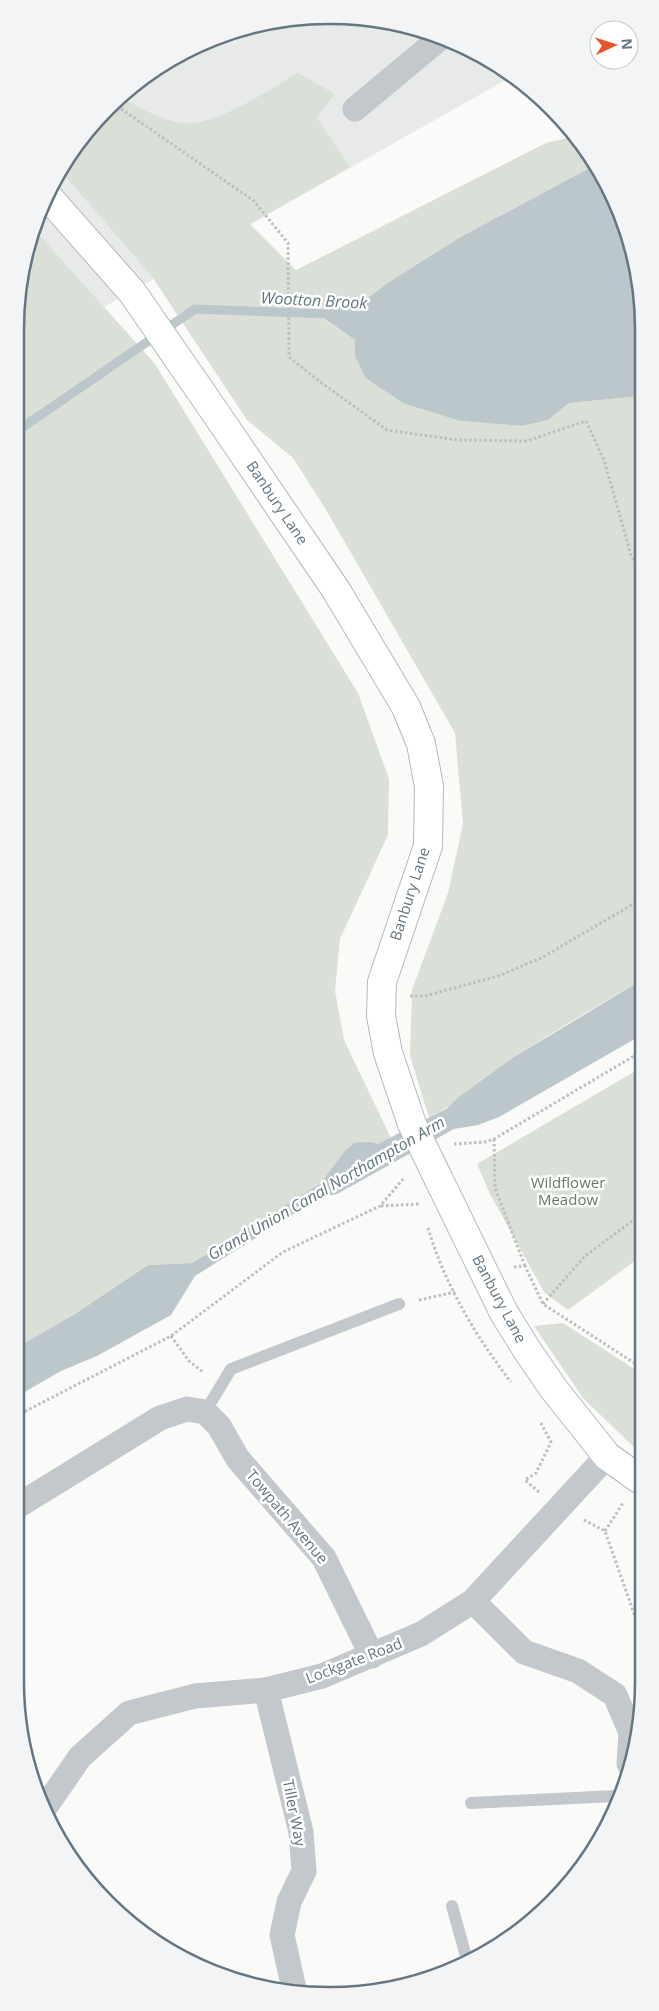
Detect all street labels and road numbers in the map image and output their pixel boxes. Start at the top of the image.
street label: Banbury Lane [242,457,313,548]
street label: Banbury Lane [385,845,434,943]
street label: Banbury Lane [468,1251,531,1346]
street label: Towpath Avenue [242,1465,333,1568]
street label: Lockgate Road [303,1632,405,1688]
street label: Tiller Way [279,1778,311,1848]

